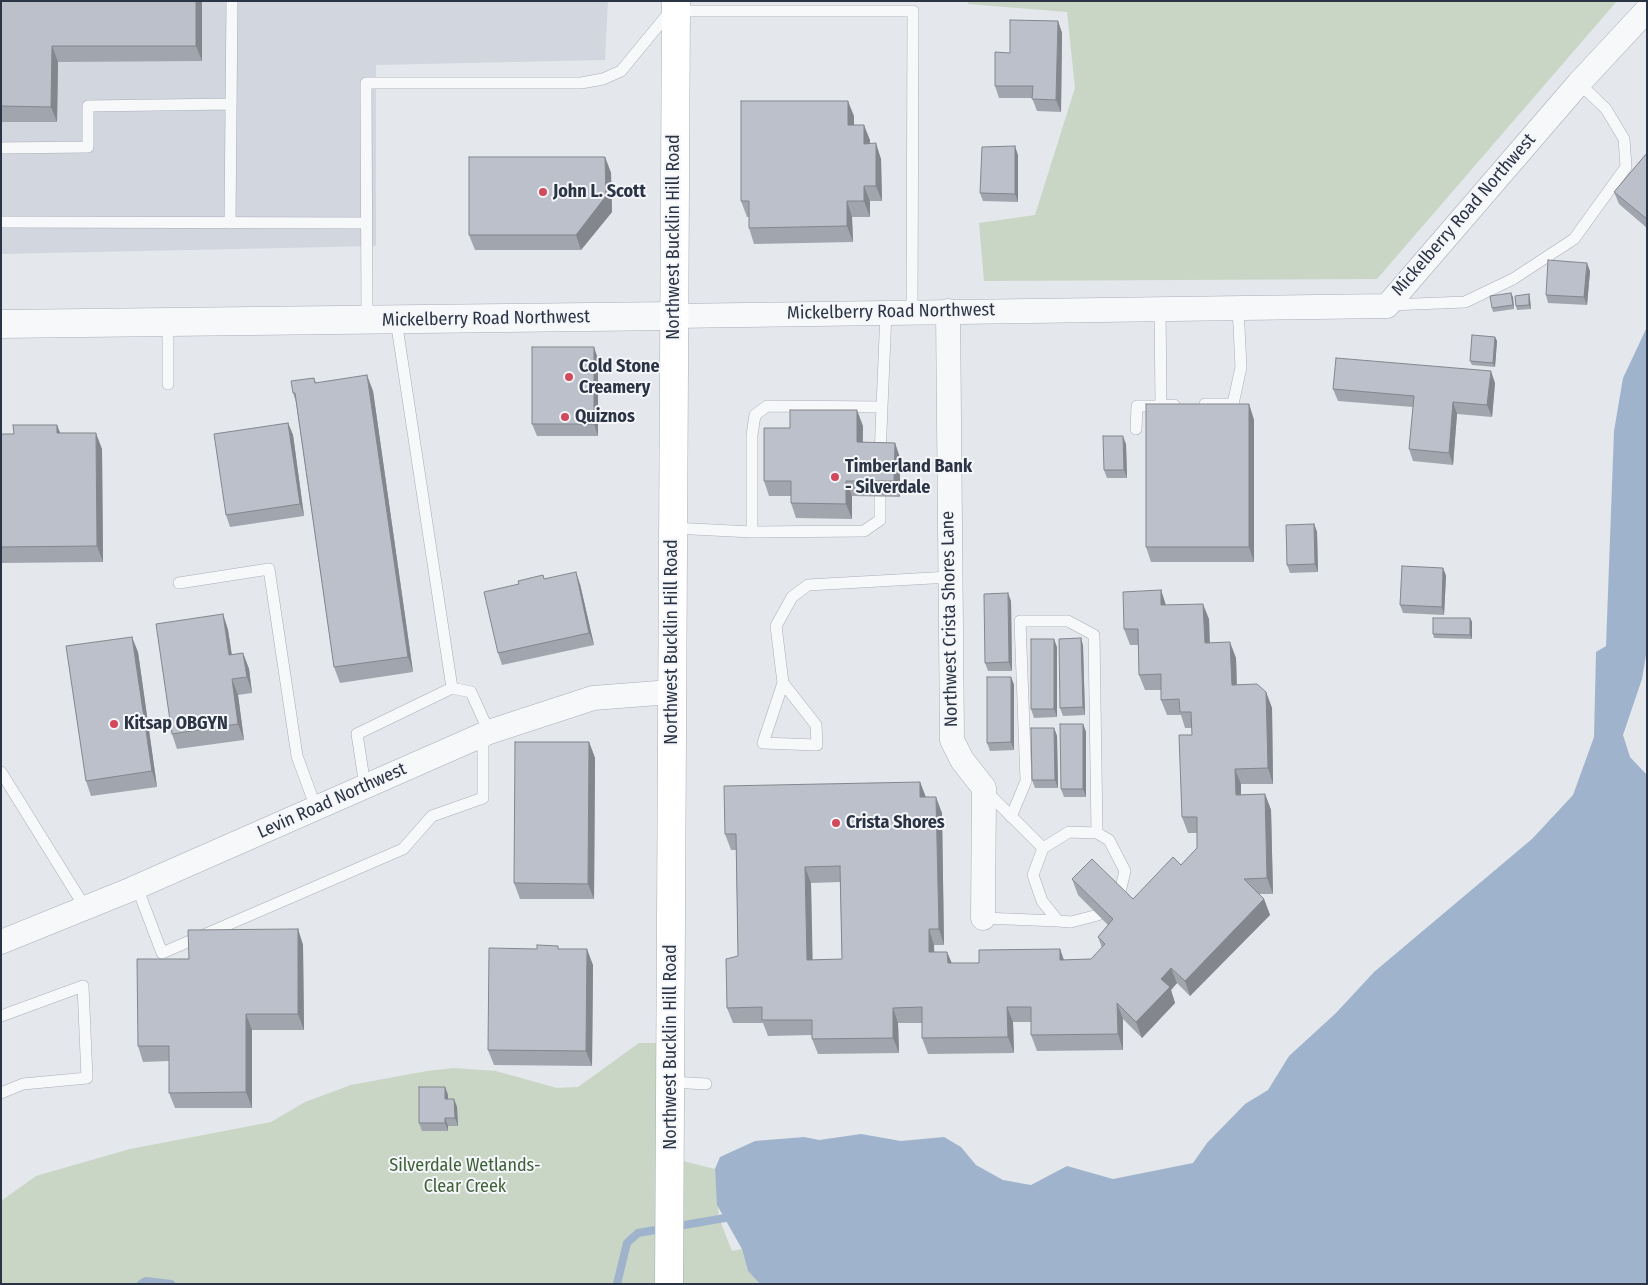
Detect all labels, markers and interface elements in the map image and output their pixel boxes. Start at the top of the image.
street label: Mickelberry Road Northwest [1388,129,1540,301]
street label: Northwest Bucklin Hill Road [663,134,685,340]
place label: John L. Scott [553,181,646,203]
marker: John L. Scott [537,186,549,198]
street label: Mickelberry Road Northwest [787,299,995,325]
street label: Mickelberry Road Northwest [382,306,590,332]
place label: Cold Stone Creamery [579,356,660,398]
marker: Cold Stone Creamery [563,371,575,383]
place label: Quiznos [575,406,635,428]
marker: Quiznos [559,411,571,423]
place label: Timberland Bank - Silverdale [845,456,972,498]
marker: Timberland Bank - Silverdale [829,471,841,483]
street label: Northwest Crista Shores Lane [937,511,963,727]
street label: Northwest Bucklin Hill Road [661,539,683,745]
place label: Kitsap OBGYN [124,713,228,735]
marker: Kitsap OBGYN [108,718,120,730]
street label: Levin Road Northwest [254,758,410,844]
place label: Crista Shores [846,812,945,834]
marker: Crista Shores [830,817,842,829]
street label: Northwest Bucklin Hill Road [660,944,682,1150]
park label: Silverdale Wetlands- Clear Creek [389,1155,541,1198]

